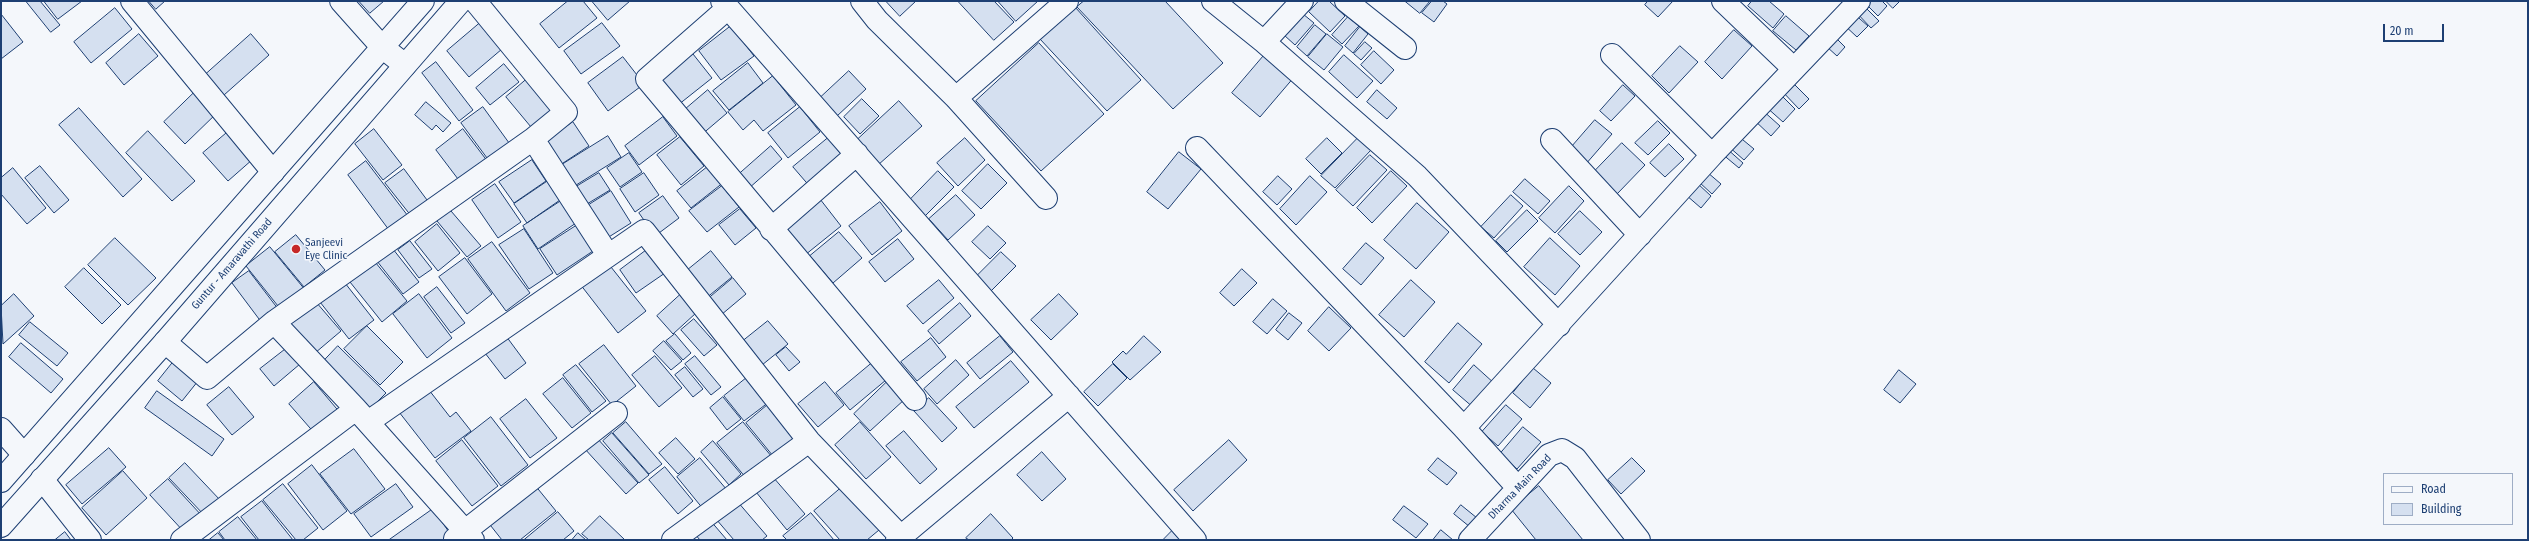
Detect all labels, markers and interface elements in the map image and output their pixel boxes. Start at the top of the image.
scale bar [2385,16,2446,42]
text: 20 m [2390,24,2414,38]
street label: Guntur - Amaravathi Road [189,216,275,312]
place label: Sanjeevi Eye Clinic [305,236,347,262]
marker: Sanjeevi Eye Clinic [290,243,302,255]
street label: Dharma Main Road [1486,452,1554,522]
legend [2383,473,2513,525]
text: Road [2421,482,2446,496]
text: Building [2421,502,2461,516]

